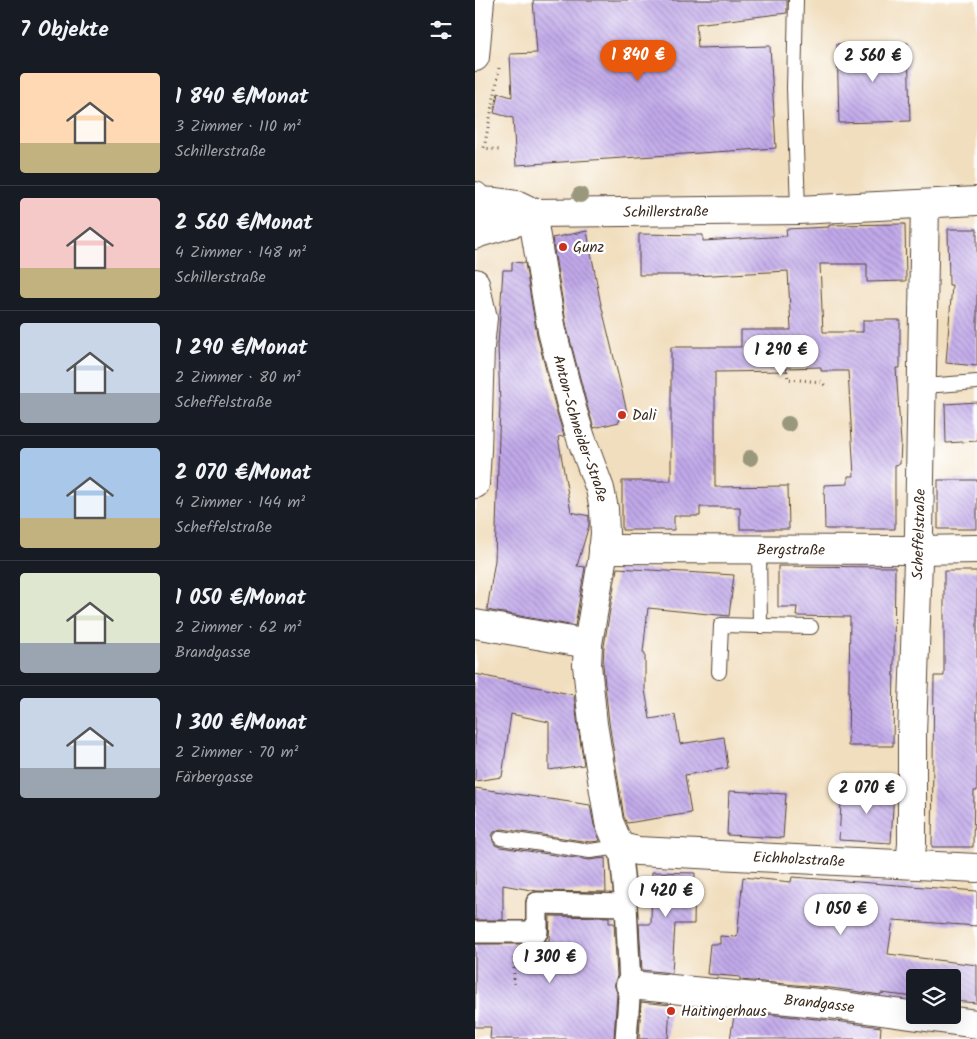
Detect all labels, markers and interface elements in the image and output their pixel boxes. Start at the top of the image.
text: 7 Objekte [20,14,109,47]
icon: filters [427,16,455,44]
pin: 1 840 € [592,39,684,82]
pin: 2 560 € [827,41,919,83]
text: 1 840 € [611,43,665,68]
text: 2 560 € [845,44,901,69]
text: 1 840 €/Monat [175,81,309,114]
icon: home [60,93,120,153]
text: 3 Zimmer · 110 m² [175,114,301,139]
text: Schillerstraße [175,139,266,164]
street label: Schillerstraße [623,200,709,225]
text: 2 560 €/Monat [175,207,313,240]
icon: home [60,218,120,278]
place label: Gunz [573,236,604,260]
text: 4 Zimmer · 148 m² [175,240,306,265]
marker: Gunz [557,241,569,253]
text: Schillerstraße [175,265,266,290]
text: 1 290 €/Monat [175,332,308,365]
pin: 1 290 € [735,334,827,377]
text: 1 290 € [755,338,807,363]
icon: home [60,343,120,403]
street label: Anton-Schneider-Straße [546,352,613,504]
text: 2 Zimmer · 80 m² [175,365,301,390]
text: Scheffelstraße [175,390,272,415]
place label: Dali [632,404,657,428]
marker: Dali [616,409,628,421]
text: 2 070 €/Monat [175,457,311,490]
icon: home [60,468,120,528]
street label: Scheffelstraße [906,488,933,580]
text: 4 Zimmer · 144 m² [175,490,305,515]
text: Scheffelstraße [175,515,272,540]
street label: Bergstraße [757,538,825,563]
text: 1 050 €/Monat [175,582,306,615]
icon: home [60,593,120,653]
text: 2 Zimmer · 62 m² [175,615,301,640]
text: Brandgasse [175,640,250,665]
text: 1 300 €/Monat [175,707,307,740]
icon: home [60,718,120,778]
text: 2 Zimmer · 70 m² [175,740,299,765]
text: Färbergasse [175,765,253,790]
pin: 2 070 € [821,772,913,815]
text: 2 070 € [839,776,895,801]
street label: Eichholzstraße [752,846,846,874]
pin: 1 420 € [620,876,712,918]
text: 1 420 € [639,879,693,904]
pin: 1 050 € [795,894,887,936]
text: 1 050 € [815,897,867,922]
pin: 1 300 € [504,942,596,984]
text: 1 300 € [524,945,576,970]
map controls [906,969,961,1024]
button: layers [906,969,961,1024]
street label: Brandgasse [783,989,856,1020]
place label: Haitingerhaus [681,1000,767,1024]
marker: Haitingerhaus [665,1005,677,1017]

